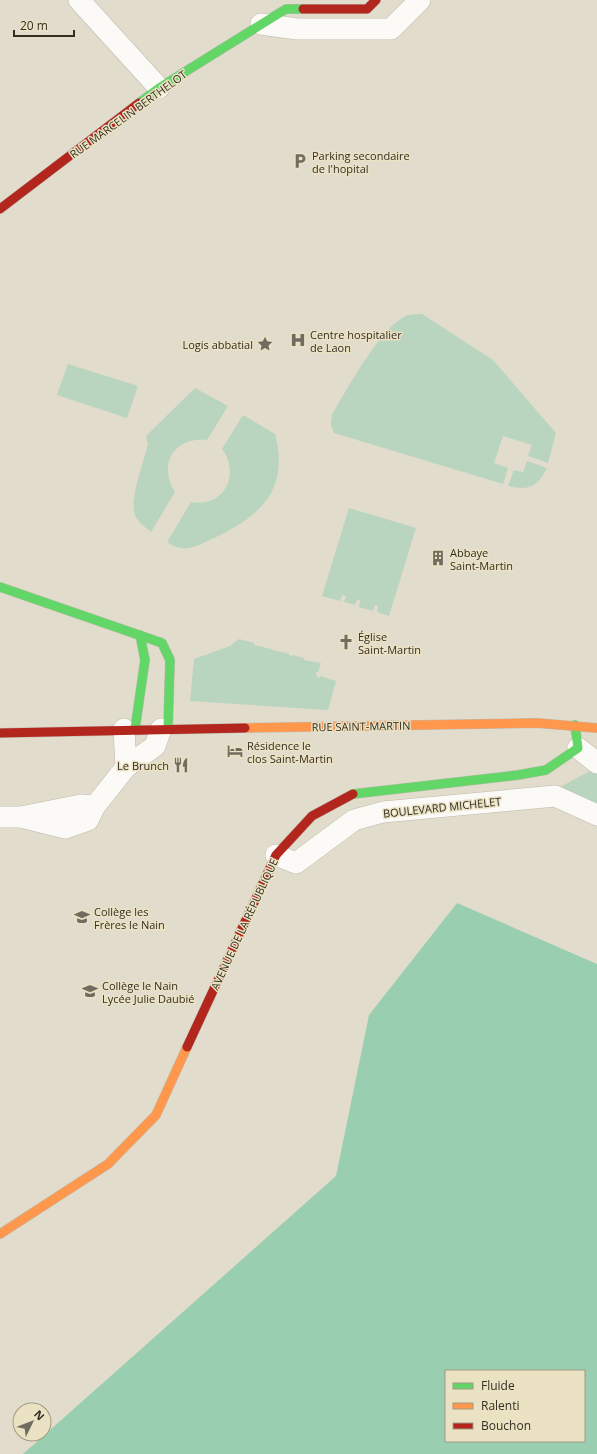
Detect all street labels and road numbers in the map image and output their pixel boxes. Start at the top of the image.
street label: RUE MARCELIN BERTHELOT [67,66,189,162]
street label: RUE SAINT-MARTIN [311,718,411,734]
street label: BOULEVARD MICHELET [382,793,502,821]
street label: AVENUE DE LA RÉPUBLIQUE [207,856,281,992]

